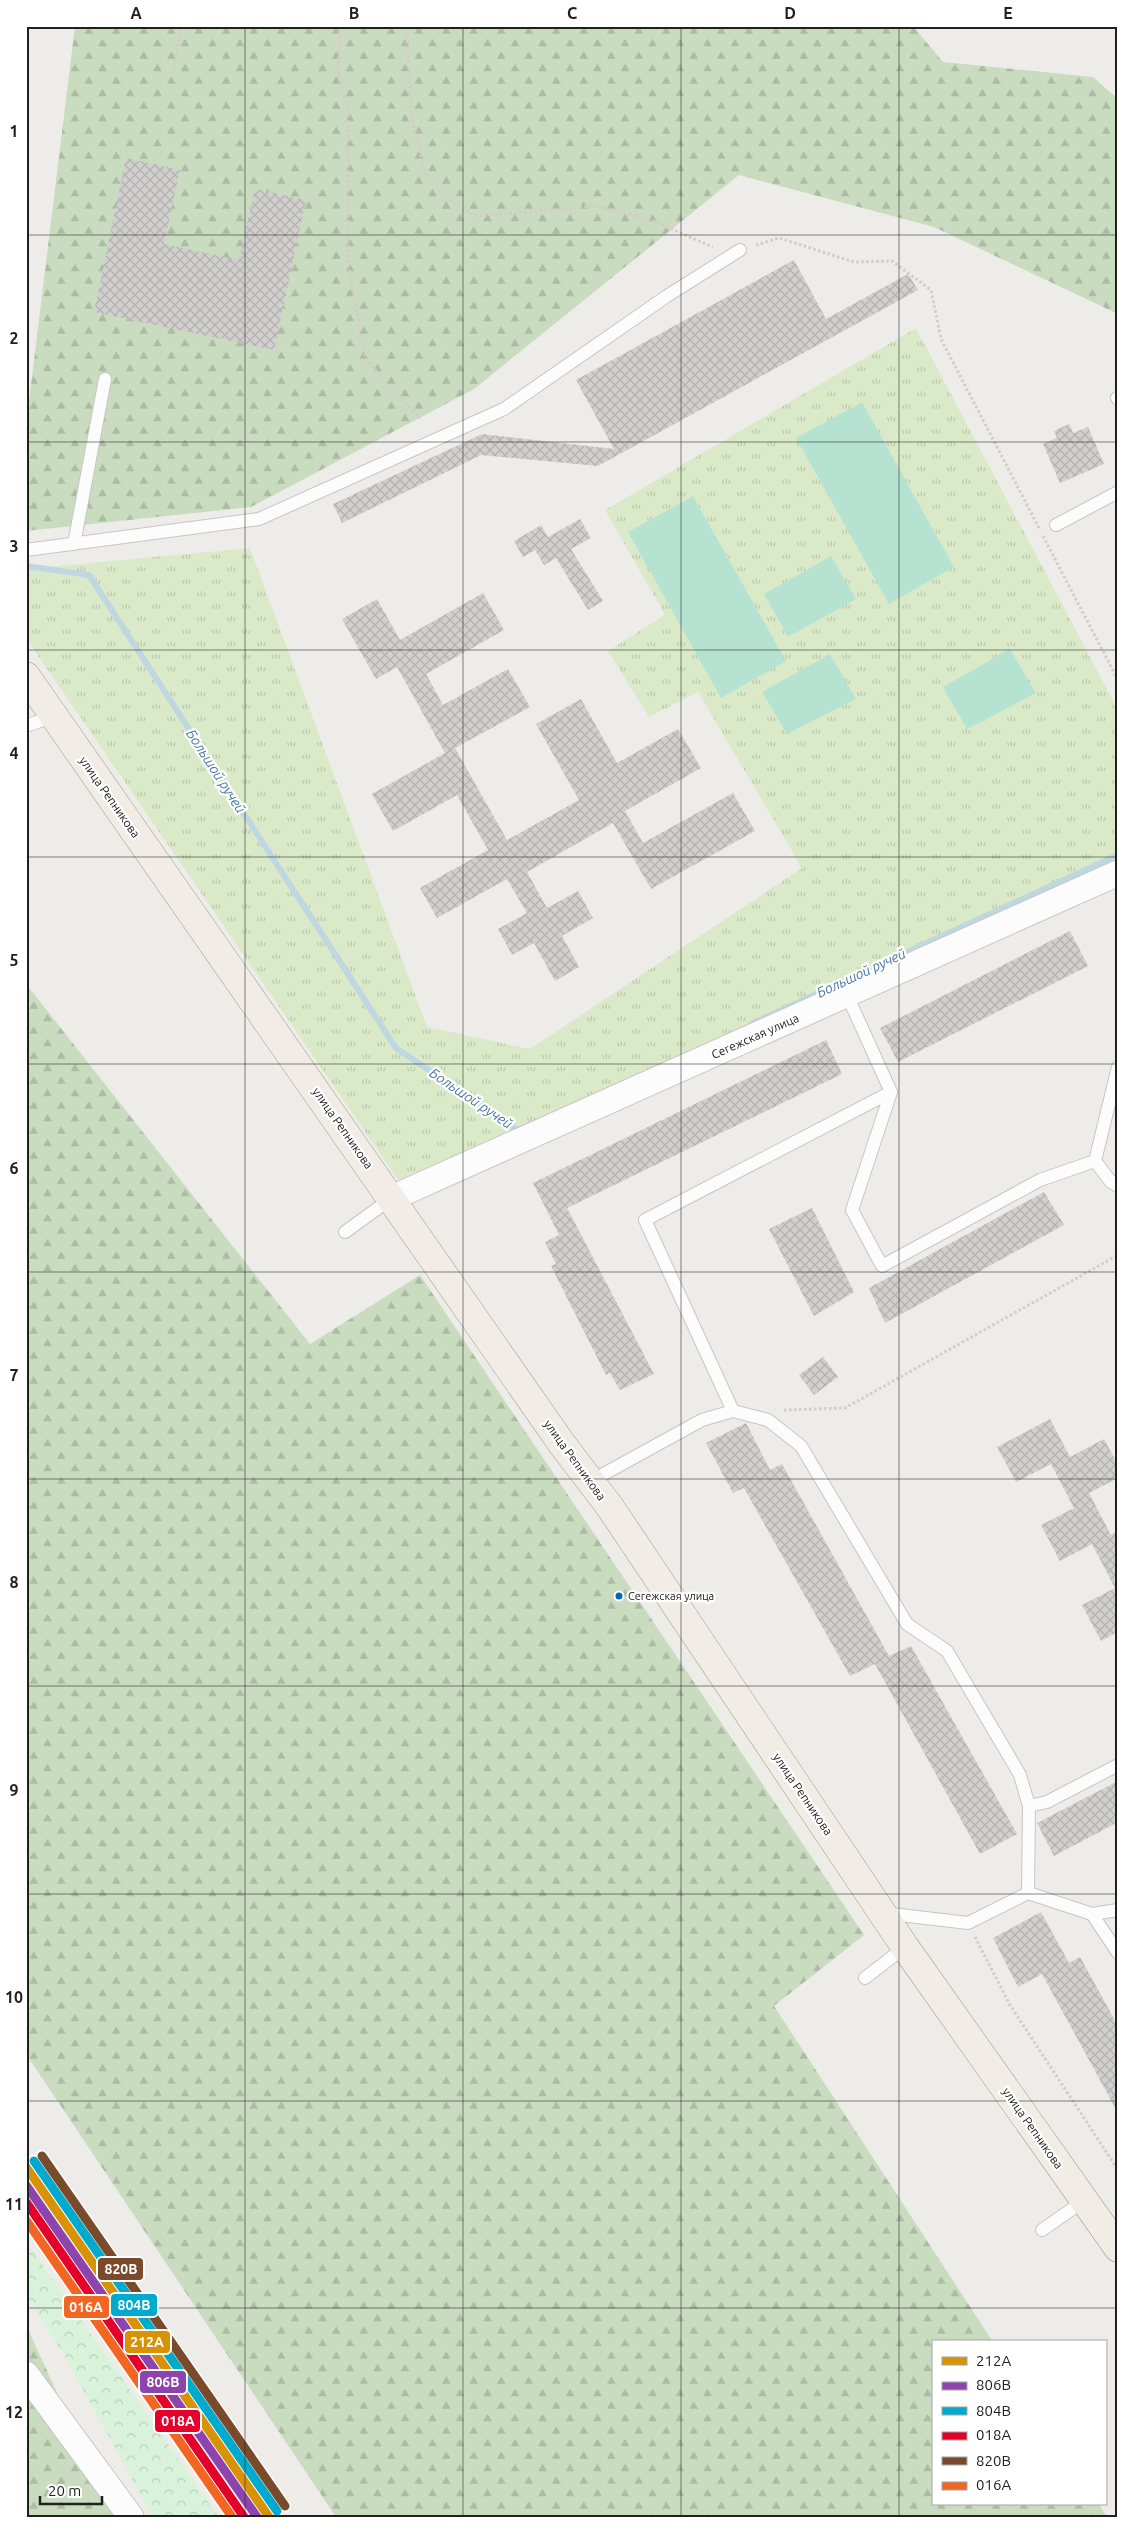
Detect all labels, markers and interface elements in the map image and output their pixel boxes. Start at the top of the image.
text: A [130,4,142,22]
text: B [349,4,359,22]
text: C [567,4,577,22]
text: D [784,4,796,22]
text: E [1003,4,1013,22]
text: 1 [9,122,19,140]
text: 2 [9,329,19,347]
text: 3 [9,537,19,555]
water label: Большой ручей [183,726,249,816]
text: 4 [9,744,19,762]
street label: улица Репникова [77,754,143,840]
water label: Большой ручей [814,945,908,1001]
text: 5 [9,951,19,969]
street label: Сегежская улица [709,1011,801,1061]
water label: Большой ручей [427,1064,516,1132]
street label: улица Репникова [310,1085,376,1171]
text: 6 [9,1159,19,1177]
text: 7 [9,1366,19,1384]
street label: улица Репникова [542,1417,608,1503]
text: 8 [9,1573,19,1591]
place label: Сегежская улица [628,1590,714,1602]
marker: Сегежская улица [614,1591,624,1601]
street label: улица Репникова [771,1751,835,1837]
text: 9 [9,1781,19,1799]
text: 10 [5,1988,23,2006]
street label: улица Репникова [1000,2085,1066,2171]
text: 11 [5,2195,23,2213]
line badge: 820В [97,2257,144,2281]
text: 820В [105,2261,137,2277]
line badge: 804В [110,2293,158,2317]
line badge: 016А [63,2295,110,2319]
text: 804В [118,2297,150,2313]
text: 016А [69,2299,103,2315]
line badge: 212А [124,2330,171,2354]
text: 212А [130,2334,164,2350]
legend [932,2340,1106,2506]
text: 212А [976,2352,1011,2369]
line badge: 806В [139,2370,187,2394]
text: 806В [147,2374,179,2390]
text: 806В [976,2376,1011,2393]
text: 804В [976,2402,1011,2419]
text: 12 [5,2403,23,2421]
line badge: 018А [154,2409,201,2433]
text: 018А [161,2413,195,2429]
text: 018А [976,2426,1011,2443]
text: 820В [976,2452,1011,2469]
scale bar [40,2473,102,2505]
text: 016А [976,2476,1011,2493]
text: 20 m [48,2482,81,2499]

